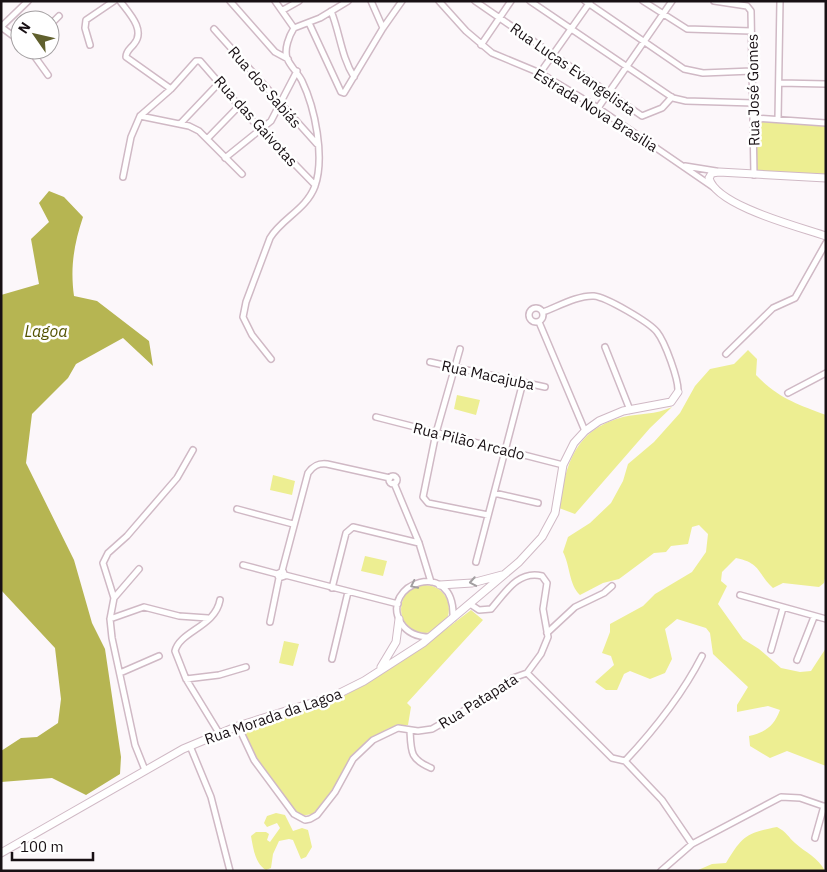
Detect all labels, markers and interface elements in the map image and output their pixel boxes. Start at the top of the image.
north arrow [10,10,60,60]
text: N [14,18,35,37]
street label: Rua Lucas Evangelista [507,19,639,119]
street label: Rua José Gomes [743,34,763,146]
street label: Rua dos Sabiás [224,42,306,132]
street label: Estrada Nova Brasilia [530,64,662,156]
street label: Rua das Gaivotas [210,72,302,170]
water label: Lagoa [24,321,68,341]
street label: Rua Macajuba [440,356,536,394]
street label: Rua Pilão Arcado [411,418,527,464]
one-way arrow [468,576,477,587]
one-way arrow [410,579,419,589]
street label: Rua Patapata [435,669,521,733]
street label: Rua Morada da Lagoa [202,684,344,748]
scale bar [12,830,94,862]
text: 100 m [20,837,64,856]

